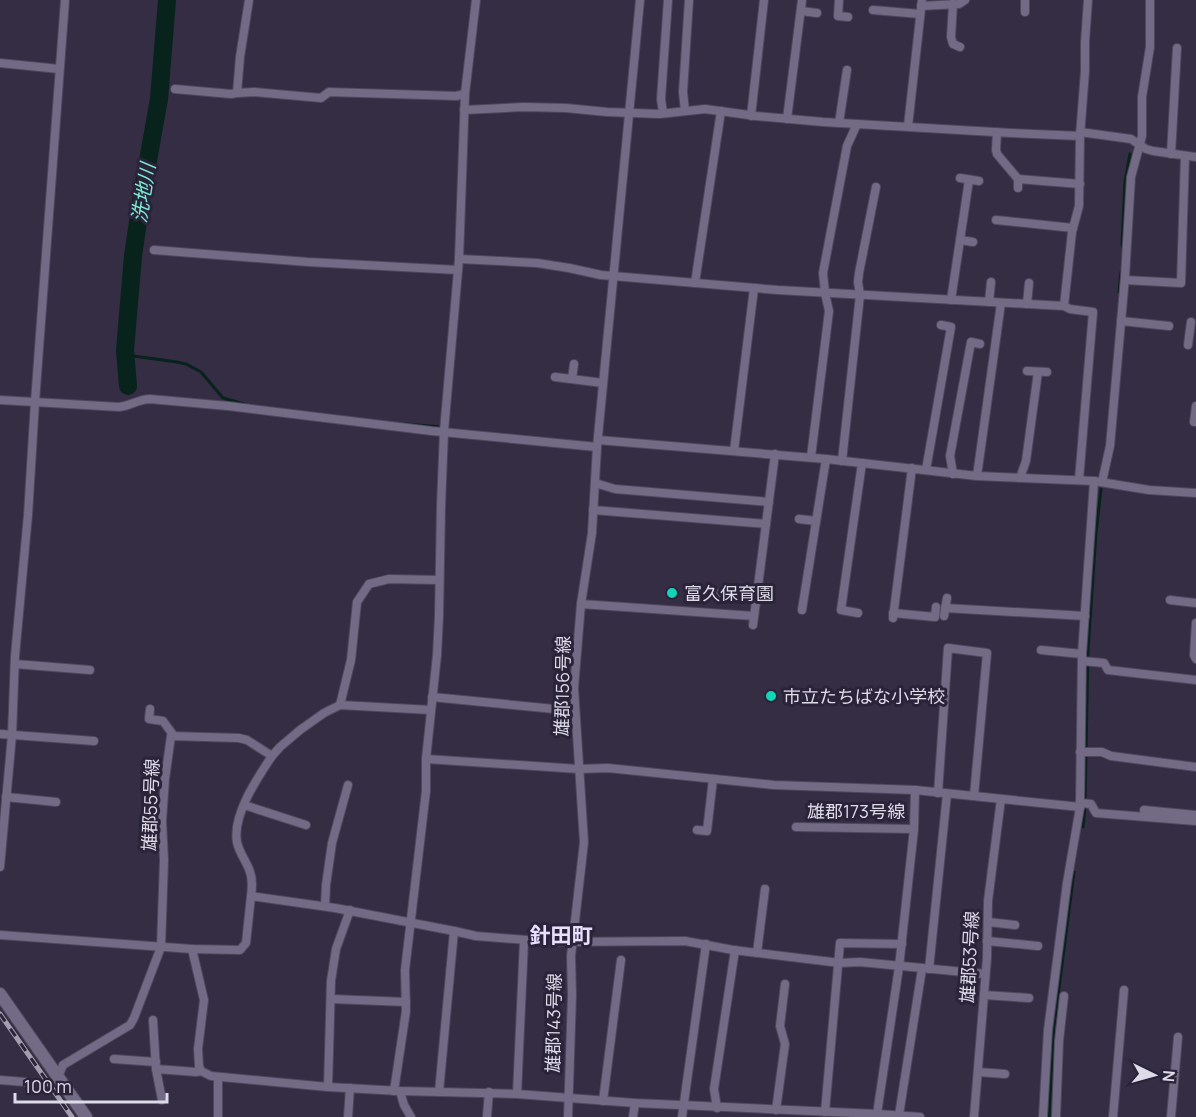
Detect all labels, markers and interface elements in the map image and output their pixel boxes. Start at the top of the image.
water label: 洗地川 [125,159,161,225]
place label: 富久保育園 [684,581,774,605]
marker: 富久保育園 [665,586,679,600]
street label: 雄郡156号線 [549,636,575,736]
place label: 市立たちばな小学校 [783,684,945,708]
marker: 市立たちばな小学校 [764,689,778,703]
street label: 雄郡55号線 [136,758,164,852]
street label: 雄郡173号線 [807,799,905,823]
street label: 雄郡53号線 [955,910,983,1004]
district label: 針田町 [530,921,593,949]
street label: 雄郡143号線 [540,973,566,1073]
north arrow [1124,1045,1184,1105]
scale bar [15,1066,166,1104]
text: N [1157,1070,1180,1083]
text: 100 m [24,1074,72,1098]

